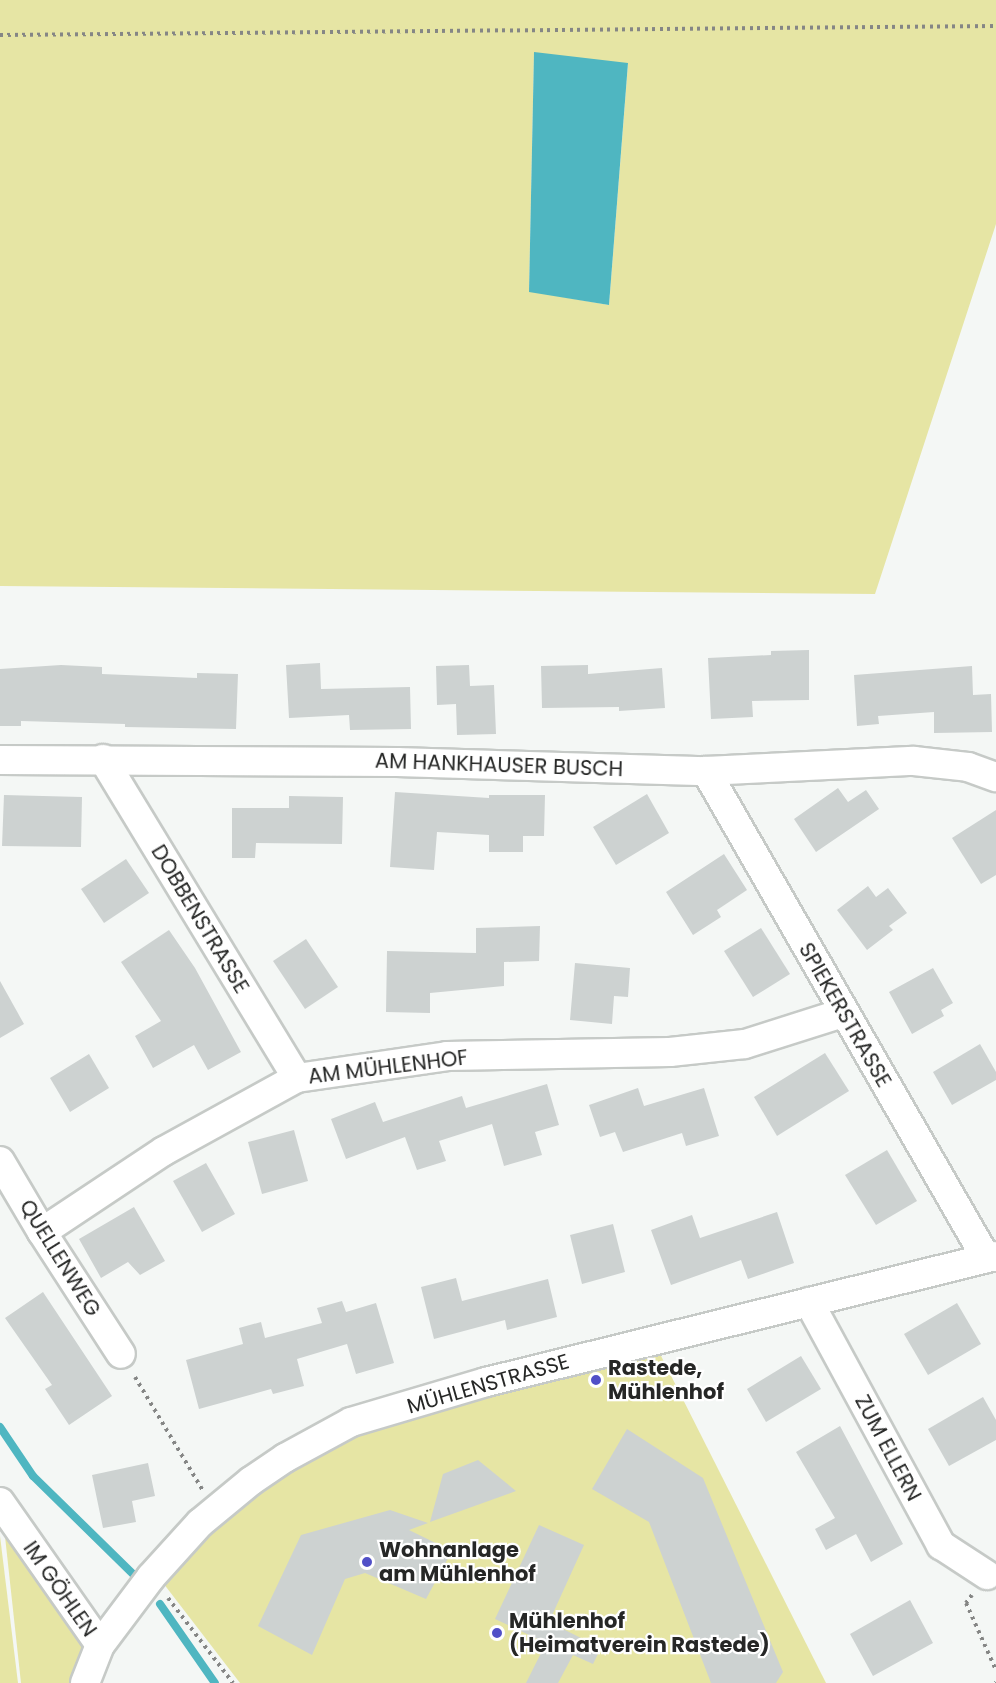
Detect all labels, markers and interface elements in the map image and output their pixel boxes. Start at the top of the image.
street label: AM HANKHAUSER BUSCH [374,748,624,782]
street label: DOBBENSTRASSE [146,840,254,998]
street label: SPIEKERSTRASSE [793,938,897,1092]
street label: AM MÜHLENHOF [307,1045,469,1089]
street label: QUELLENWEG [14,1195,106,1321]
street label: MÜHLENSTRASSE [404,1349,572,1419]
place label: Rastede, Mühlenhof [608,1355,724,1405]
marker: Rastede, Mühlenhof [589,1373,603,1387]
street label: ZUM ELLERN [850,1391,926,1505]
street label: IM GÖHLEN [18,1536,102,1642]
place label: Wohnanlage am Mühlenhof [379,1537,536,1587]
marker: Wohnanlage am Mühlenhof [360,1555,374,1569]
place label: Mühlenhof (Heimatverein Rastede) [509,1608,770,1658]
marker: Mühlenhof (Heimatverein Rastede) [490,1626,504,1640]

